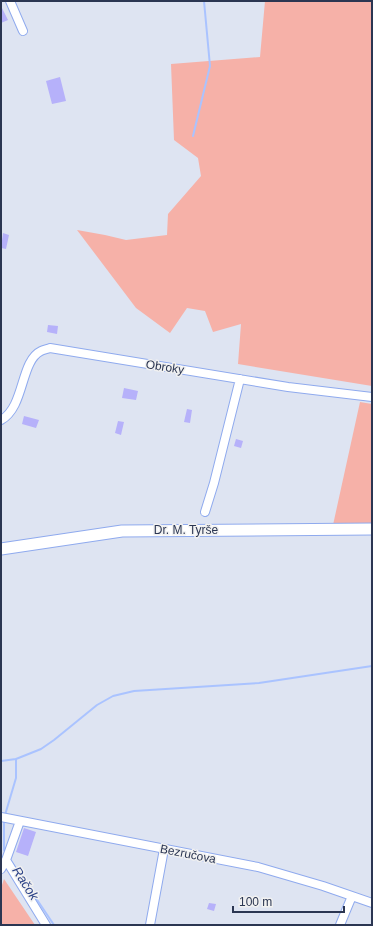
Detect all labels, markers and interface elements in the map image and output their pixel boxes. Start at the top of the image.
street label: Obroky [145,357,185,377]
street label: Dr. M. Tyrše [154,523,219,537]
street label: Bezručova [159,842,217,866]
water label: Račok [9,864,43,904]
scale bar [233,888,344,914]
text: 100 m [239,895,272,909]

